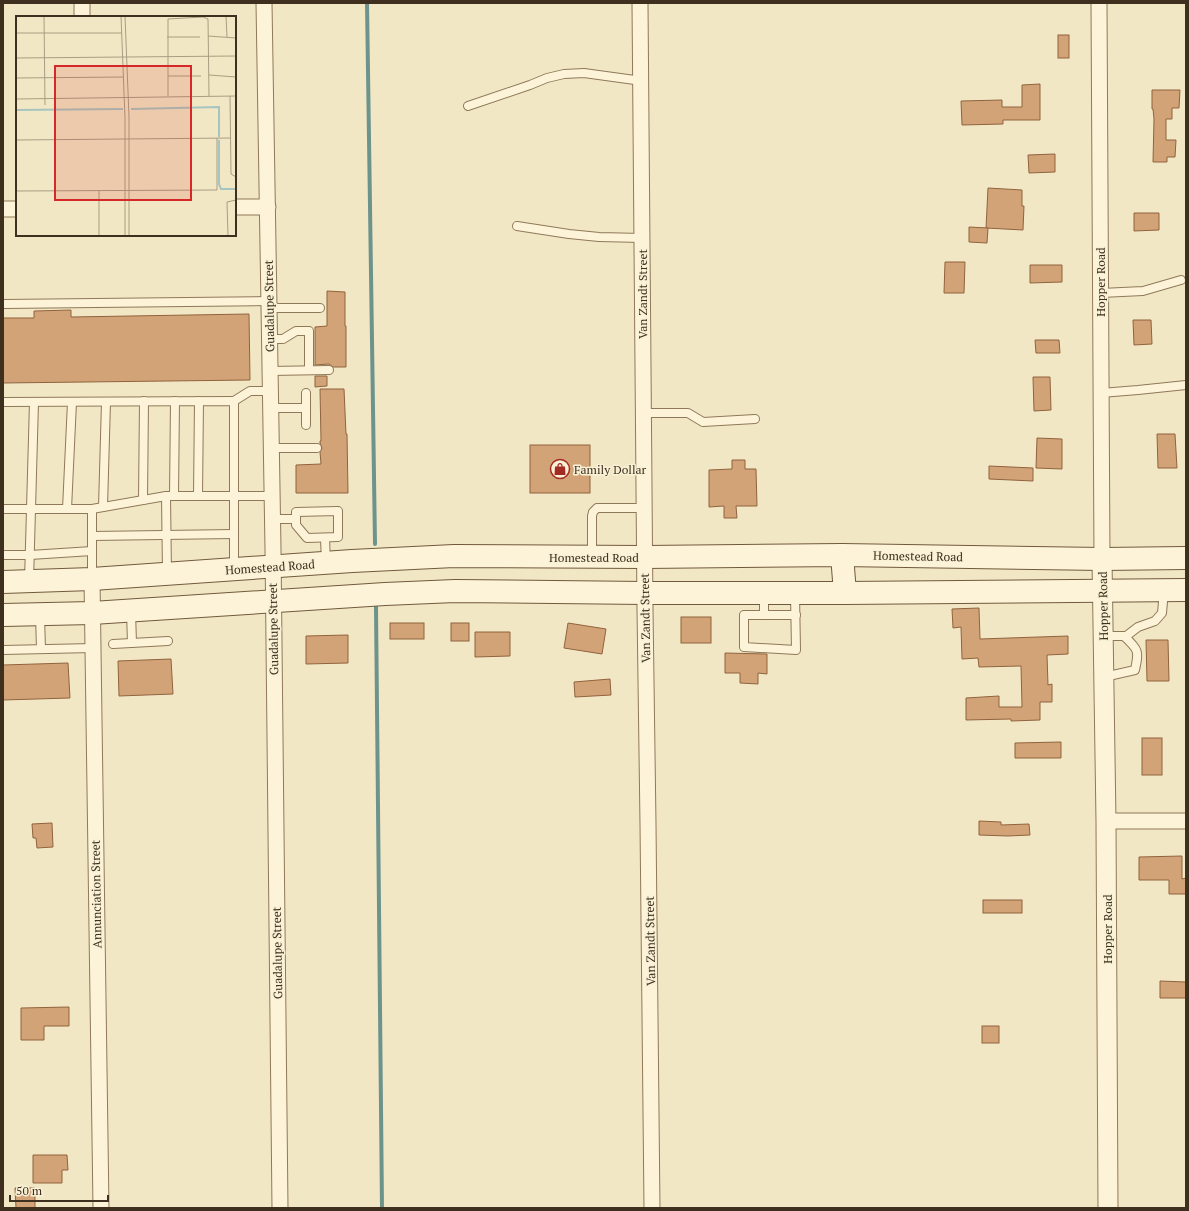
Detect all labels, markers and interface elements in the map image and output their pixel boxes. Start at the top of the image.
inset map [16,16,236,236]
street label: Hopper Road [1093,247,1108,317]
street label: Van Zandt Street [635,249,650,339]
street label: Guadalupe Street [261,259,277,352]
shop icon: Family Dollar [549,458,571,480]
place label: Family Dollar [574,462,647,477]
street label: Homestead Road [873,548,963,564]
street label: Homestead Road [549,550,639,565]
street label: Homestead Road [225,556,316,578]
street label: Hopper Road [1095,571,1111,641]
street label: Van Zandt Street [637,572,653,663]
street label: Guadalupe Street [265,582,281,675]
street label: Annunciation Street [88,839,104,948]
street label: Hopper Road [1100,894,1115,964]
street label: Van Zandt Street [642,895,658,986]
street label: Guadalupe Street [269,906,285,999]
scale bar [10,1177,108,1203]
text: 50 m [16,1183,43,1198]

